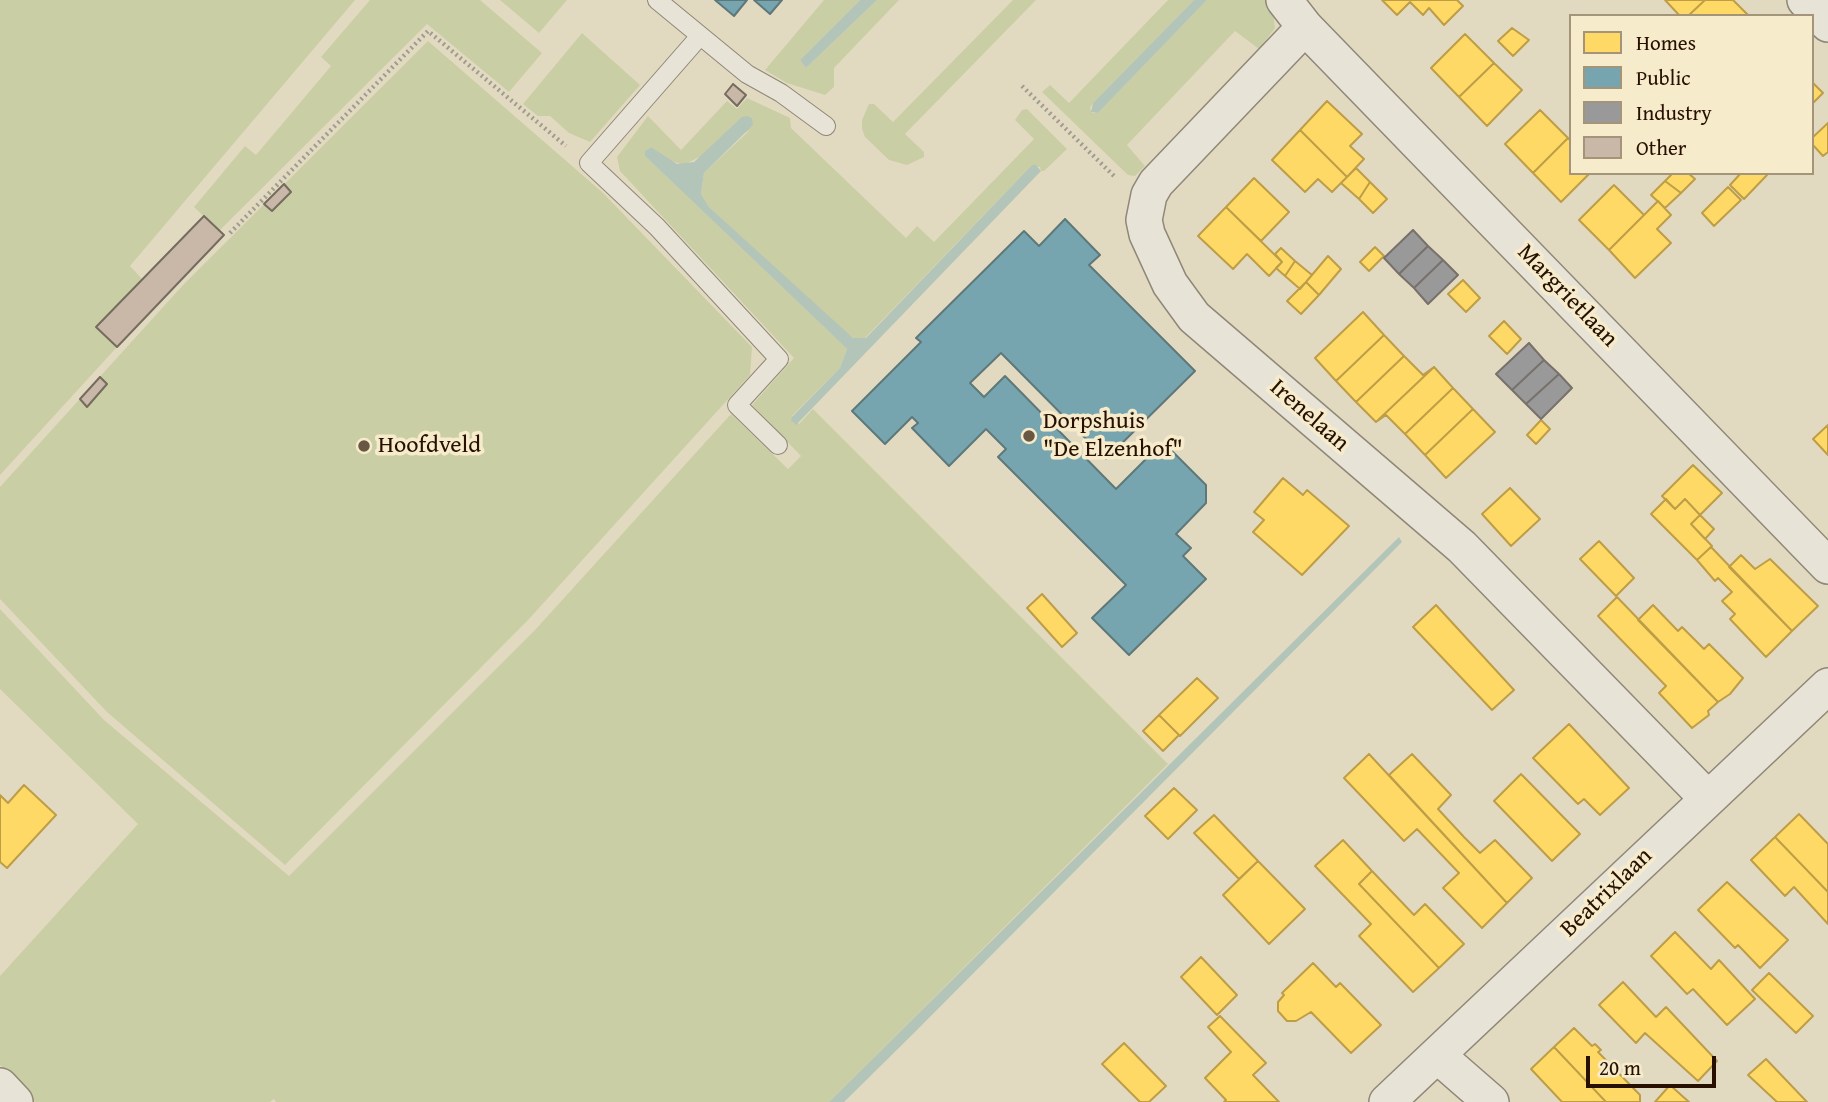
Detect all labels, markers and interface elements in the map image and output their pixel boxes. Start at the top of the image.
legend [1569,14,1814,175]
text: Homes [1636,27,1696,58]
text: Public [1636,62,1691,93]
text: Industry [1636,97,1712,128]
text: Other [1636,132,1686,163]
street label: Margrietlaan [1511,238,1623,354]
street label: Irenelaan [1263,374,1355,458]
place label: Dorpshuis "De Elzenhof" [1043,408,1183,464]
marker: Dorpshuis "De Elzenhof" [1021,428,1037,444]
place label: Hoofdveld [378,432,481,460]
marker: Hoofdveld [356,438,372,454]
street label: Beatrixlaan [1555,842,1659,944]
scale bar [1590,1042,1720,1086]
text: 20 m [1599,1052,1641,1083]

